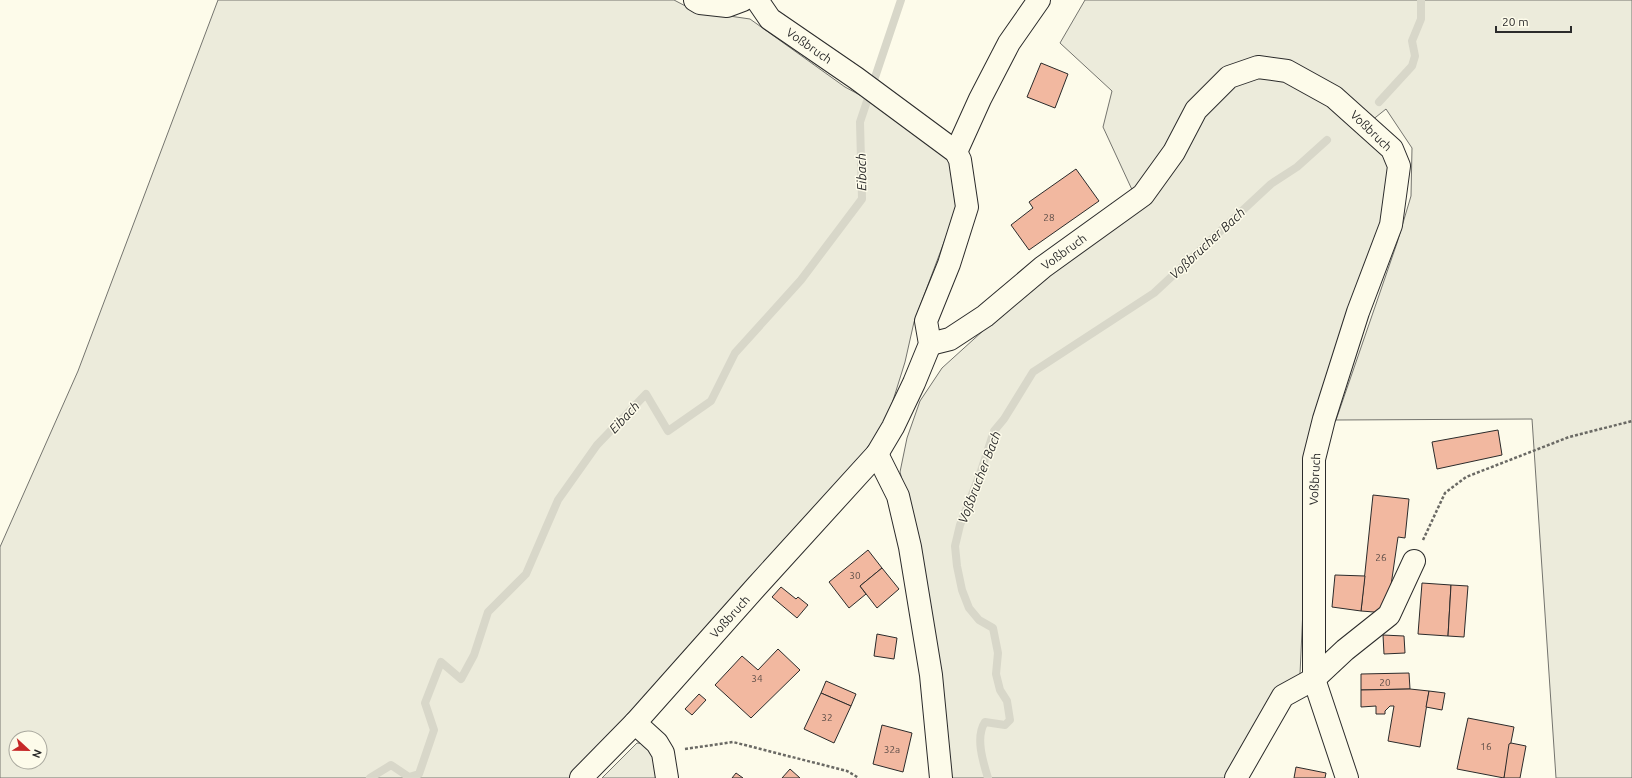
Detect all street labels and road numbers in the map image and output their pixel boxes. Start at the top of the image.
street label: Voßbruch [784,25,834,66]
street label: Voßbruch [1348,108,1395,153]
street label: Voßbruch [1039,231,1089,272]
street label: Voßbruch [1307,453,1322,505]
street label: Voßbruch [707,593,752,640]

